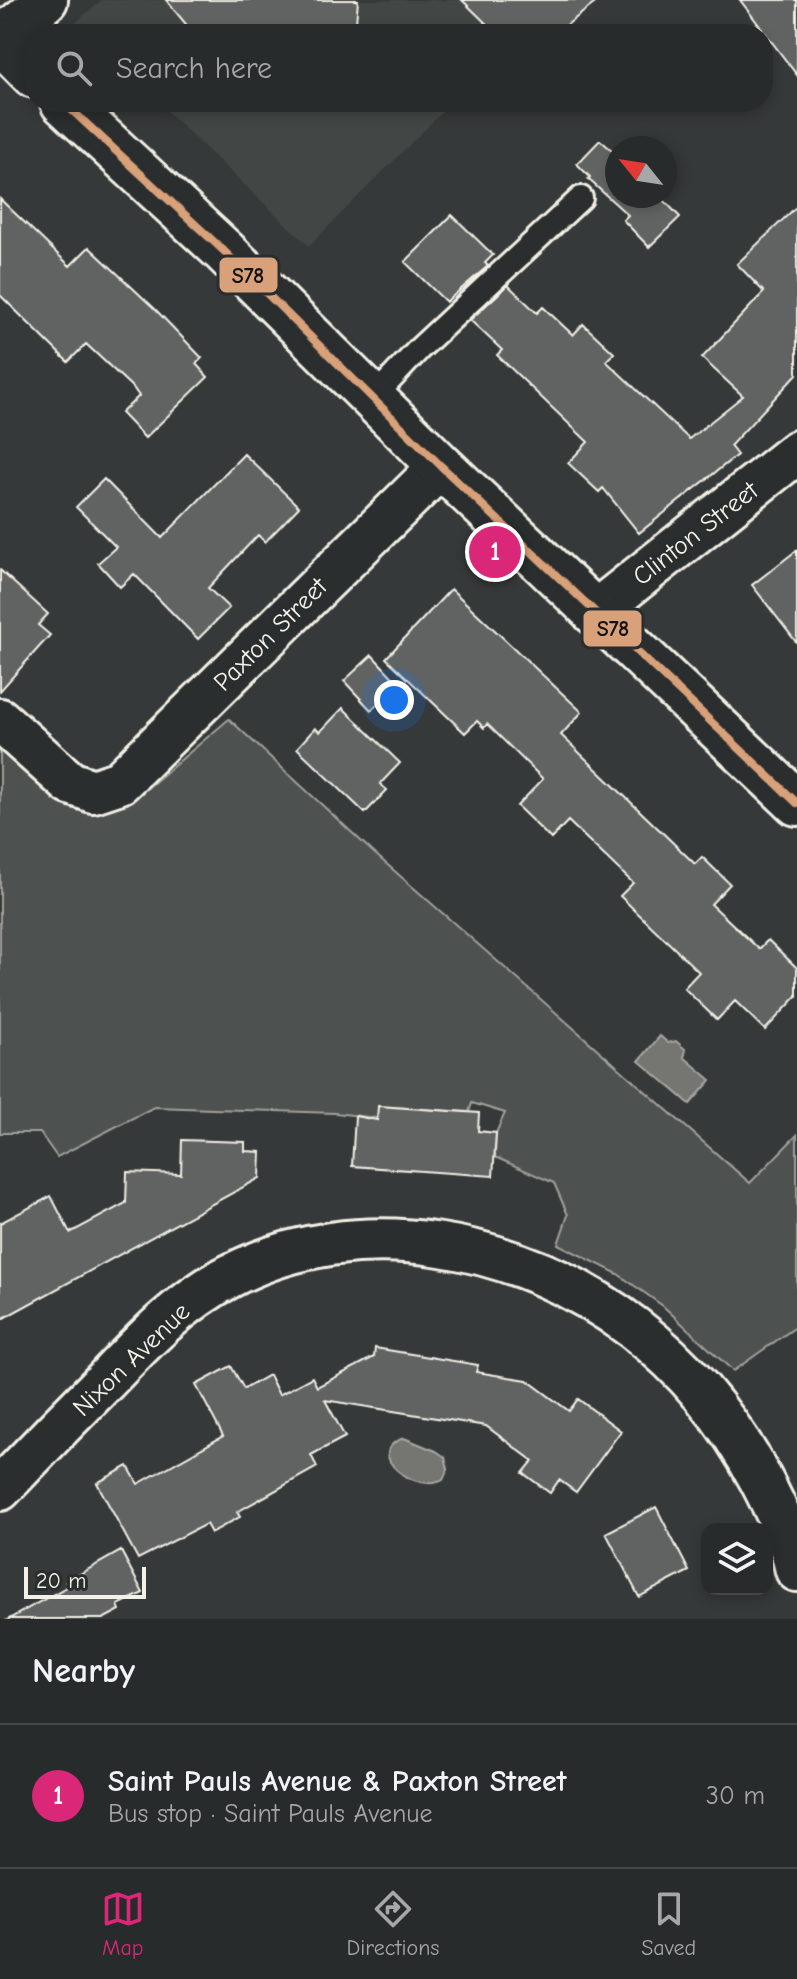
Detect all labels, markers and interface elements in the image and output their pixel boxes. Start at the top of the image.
search box [24,24,773,112]
icon: search [52,46,96,90]
text: Search here [116,51,272,86]
north arrow [605,136,677,208]
line badge: S78 [218,256,279,294]
text: S78 [232,263,264,289]
street label: Clinton Street [627,475,765,592]
pin: 1 [469,522,521,582]
street label: Paxton Street [208,571,335,698]
line badge: S78 [582,609,643,648]
text: S78 [597,616,629,642]
your location [374,680,414,720]
street label: Nixon Avenue [67,1297,196,1423]
map controls [701,1523,773,1595]
button: layers [701,1523,773,1595]
scale bar [24,1563,146,1599]
text: 20 m [36,1568,86,1594]
text: Nearby [32,1651,135,1691]
text: Saint Pauls Avenue & Paxton Street [108,1764,567,1799]
text: 1 [53,1781,63,1811]
text: 30 m [706,1781,765,1811]
text: Bus stop · Saint Pauls Avenue [108,1799,433,1829]
tab: Map [101,1887,145,1961]
tab: Directions [347,1887,440,1961]
tab: Saved [641,1887,696,1961]

